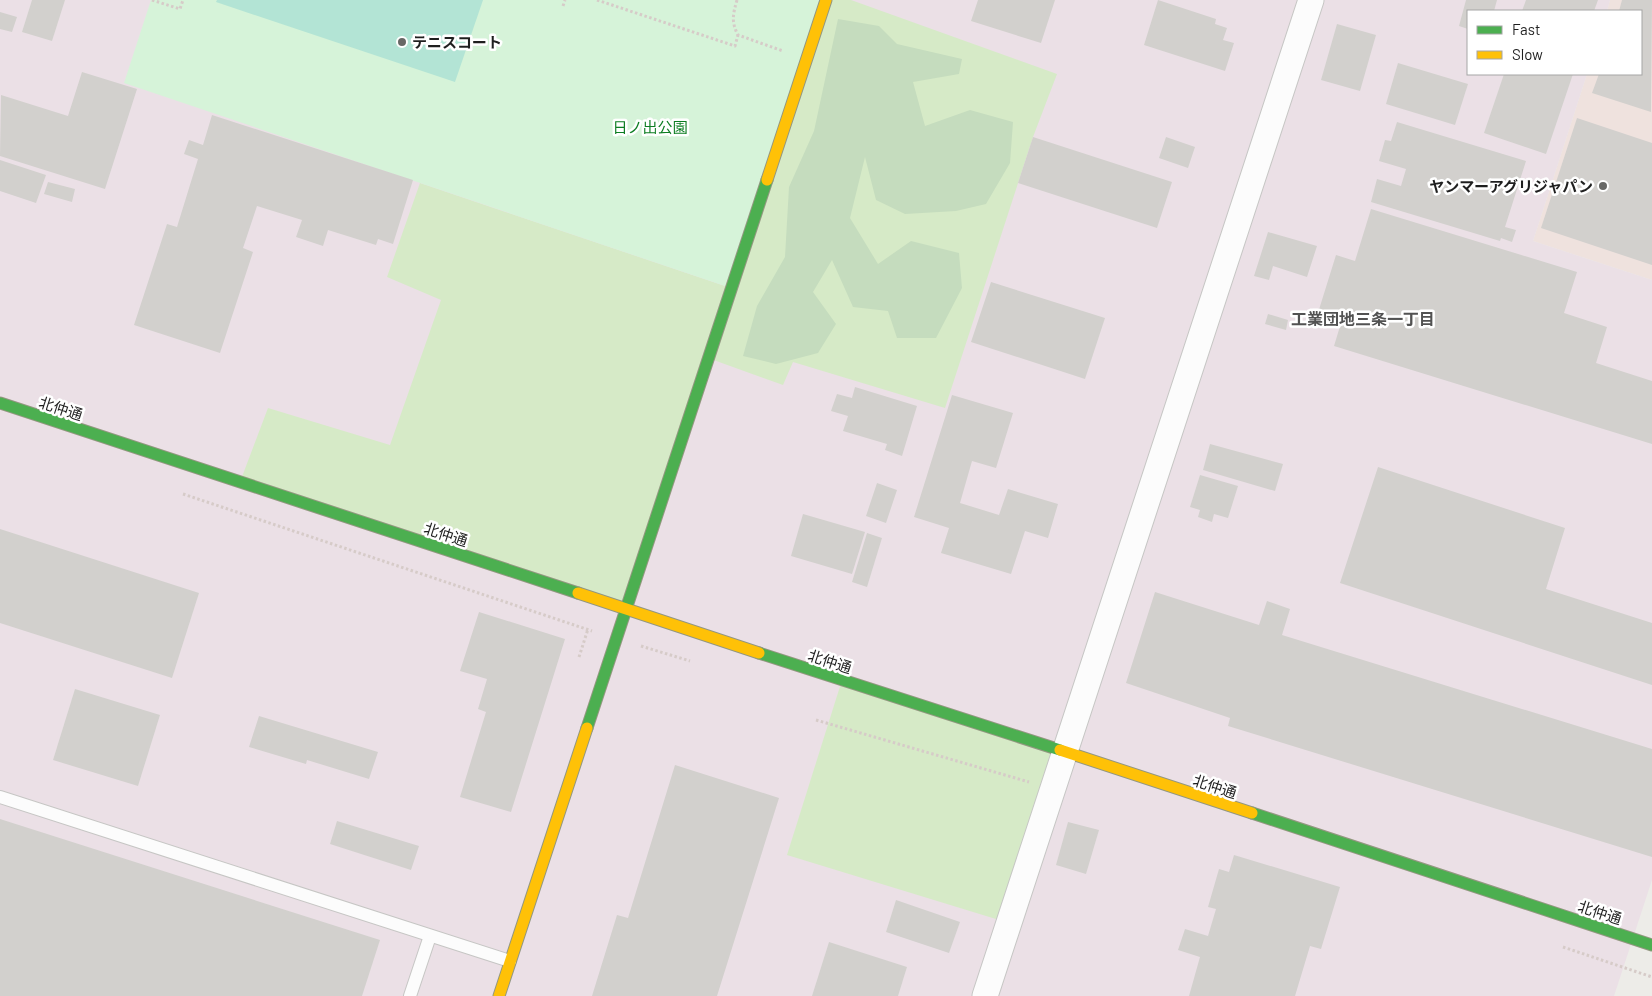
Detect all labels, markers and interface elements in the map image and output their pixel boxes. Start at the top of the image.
legend [1467,10,1642,75]
text: Fast [1512,20,1540,38]
place label: テニスコート [412,33,502,51]
marker: テニスコート [396,36,408,48]
text: Slow [1512,45,1543,63]
park label: 日ノ出公園 [612,118,688,136]
place label: ヤンマーアグリジャパン [1429,177,1593,195]
marker: ヤンマーアグリジャパン [1597,180,1609,192]
district label: 工業団地三条一丁目 [1291,309,1435,328]
street label: 北仲通 [37,392,85,424]
street label: 北仲通 [422,518,470,550]
street label: 北仲通 [806,645,854,677]
street label: 北仲通 [1191,770,1239,802]
street label: 北仲通 [1576,896,1624,928]

